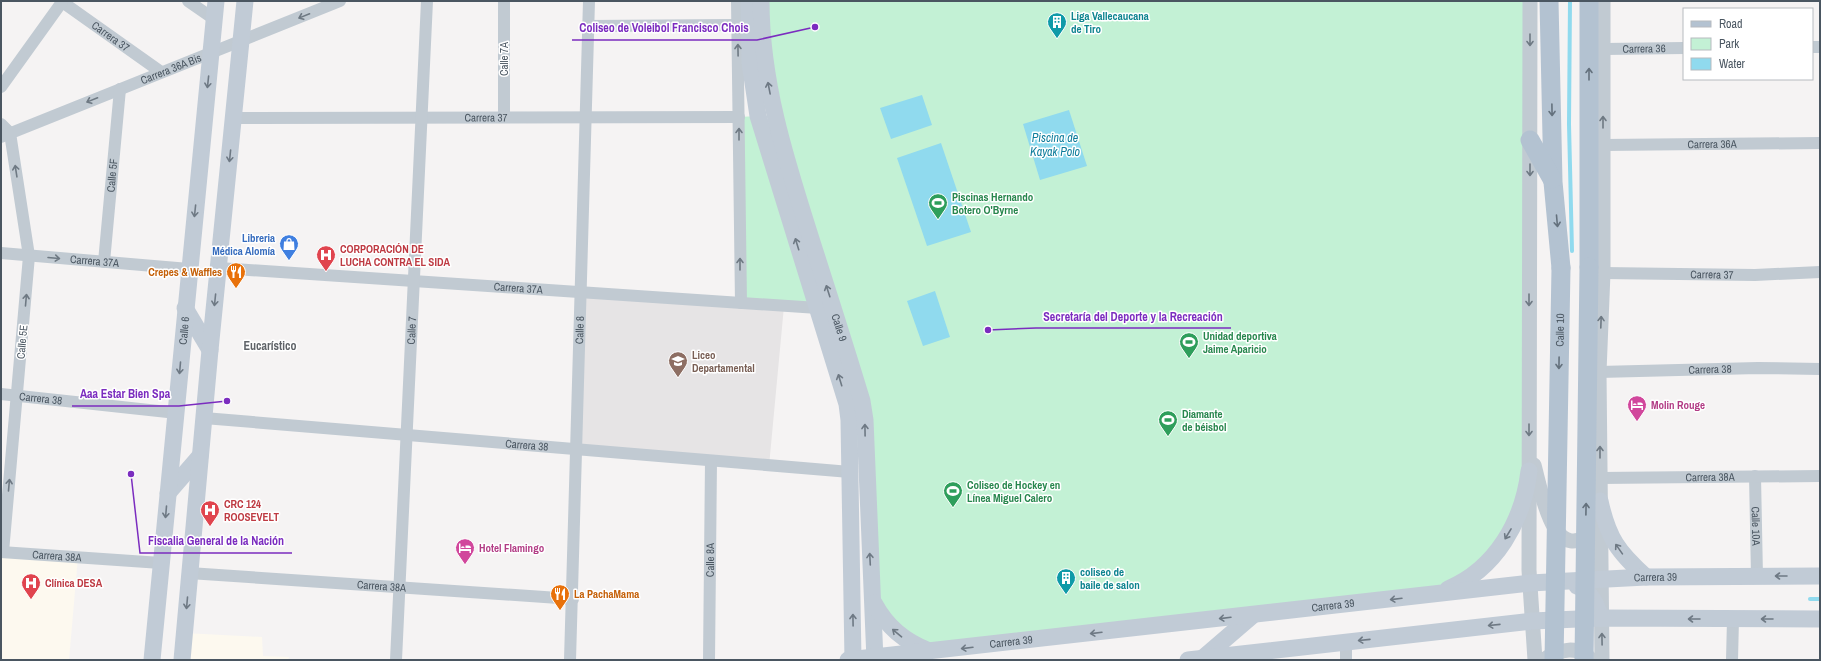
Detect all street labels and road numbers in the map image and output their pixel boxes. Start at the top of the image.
street label: Carrera 37 [89,18,132,55]
street label: Calle 7A [497,41,511,76]
street label: Carrera 36 [1622,41,1666,56]
street label: Carrera 36A Bis [138,50,204,87]
street label: Carrera 37 [464,110,508,125]
street label: Carrera 36A [1687,137,1738,151]
street label: Calle 5F [103,157,121,193]
street label: Carrera 37A [70,252,121,270]
street label: Carrera 37 [1690,267,1734,282]
street label: Carrera 37A [493,279,544,297]
street label: Calle 9 [828,312,850,343]
street label: Calle 10 [1553,313,1567,347]
street label: Calle 6 [176,316,192,345]
street label: Calle 7 [404,316,419,345]
street label: Calle 8 [572,316,587,344]
street label: Calle 5E [14,324,30,360]
street label: Carrera 38 [1688,362,1732,377]
street label: Carrera 38 [19,389,63,408]
street label: Carrera 38 [505,436,549,454]
street label: Carrera 38A [1685,470,1736,484]
street label: Calle 10A [1749,506,1763,547]
street label: Calle 8A [703,542,717,577]
street label: Carrera 38A [32,547,83,565]
street label: Carrera 39 [1634,570,1677,585]
street label: Carrera 38A [357,577,408,595]
street label: Carrera 39 [1311,596,1355,615]
street label: Carrera 39 [989,632,1033,651]

